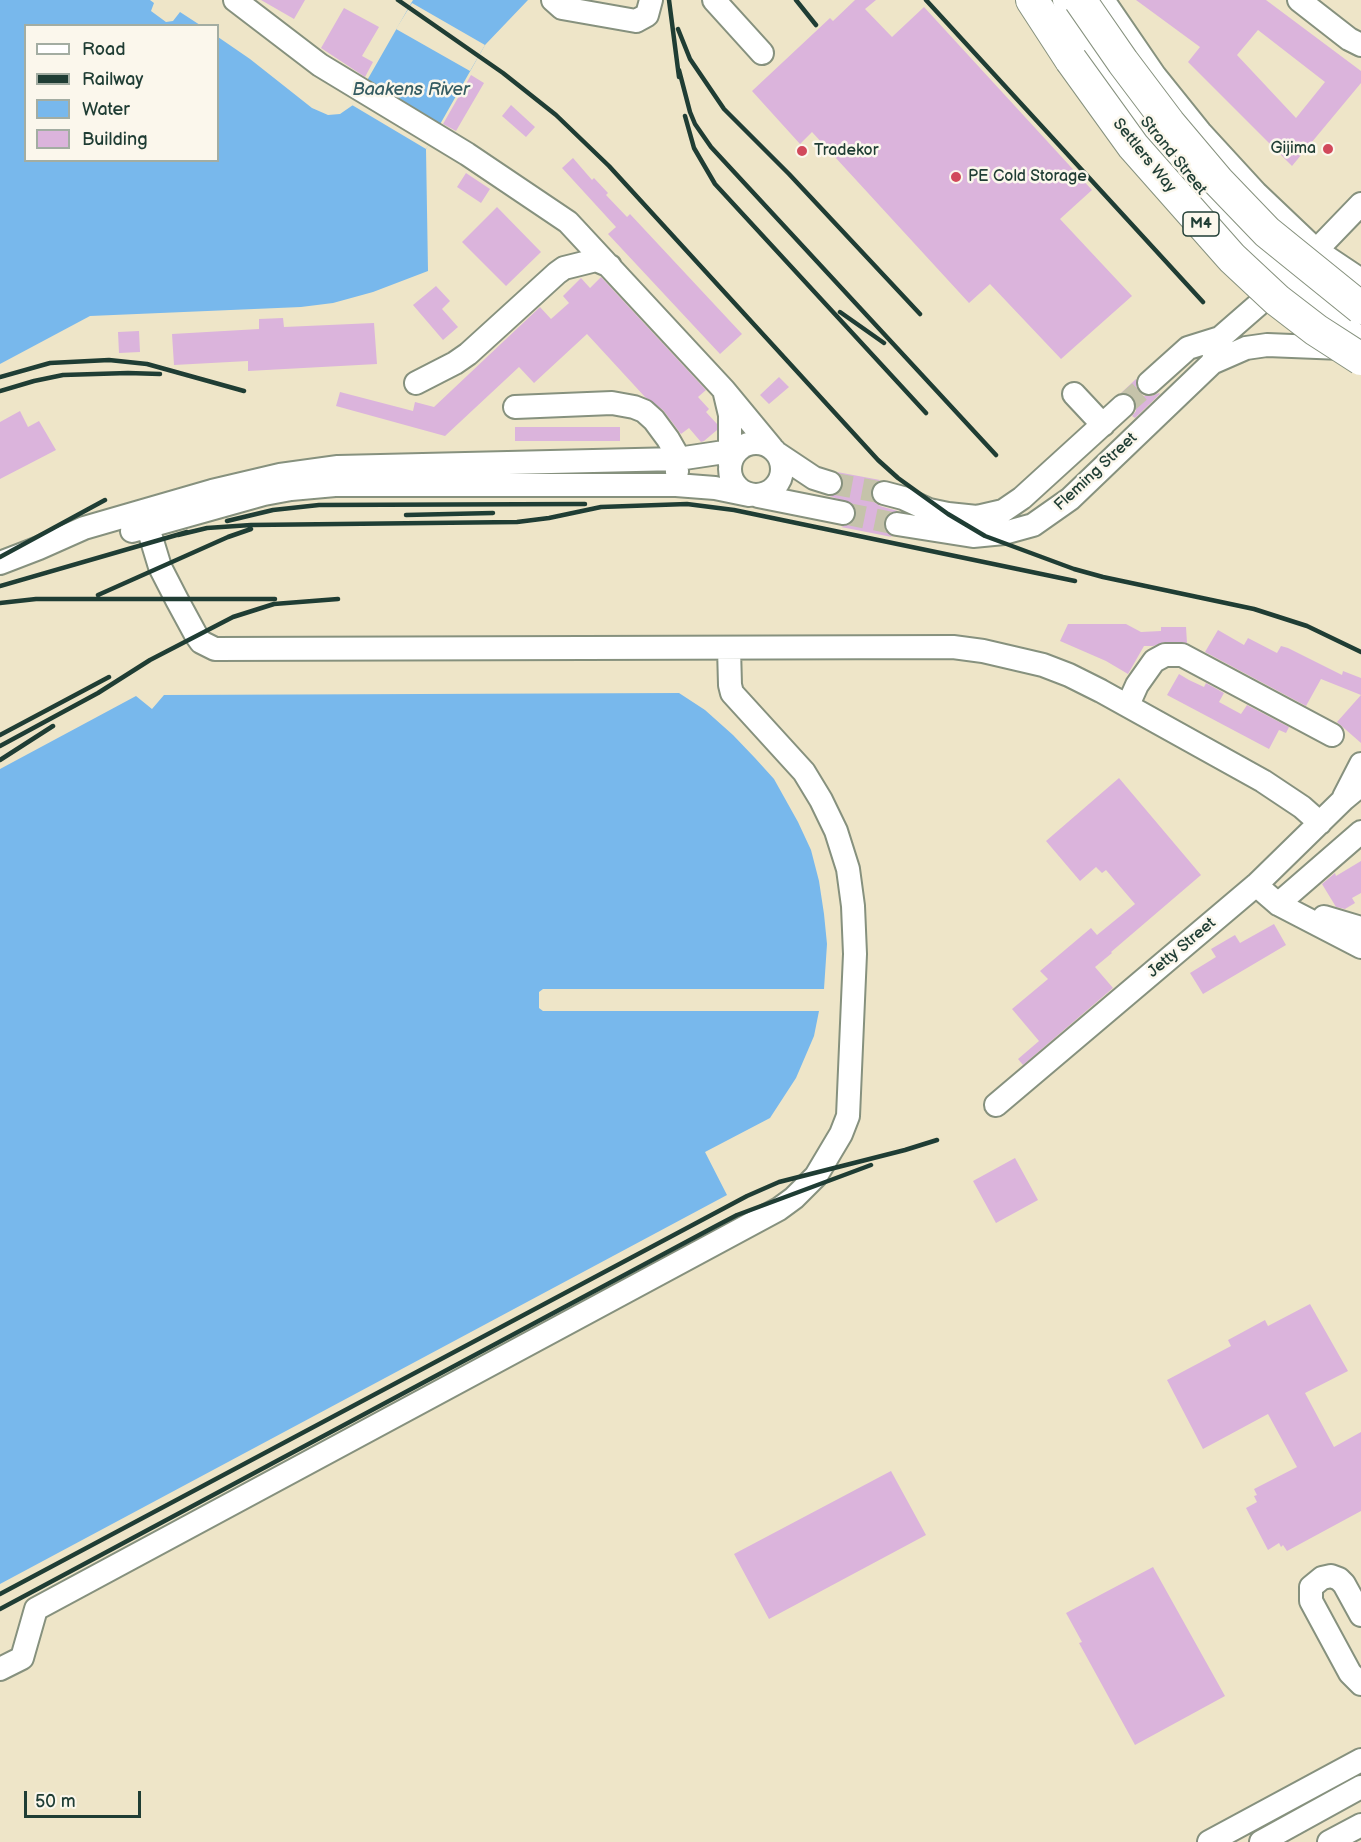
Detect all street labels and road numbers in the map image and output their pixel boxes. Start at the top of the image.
street label: Strand Street [1135,113,1211,199]
street label: Settlers Way [1108,115,1180,197]
road number: M4 [1183,212,1219,236]
street label: Fleming Street [1051,429,1141,515]
street label: Jetty Street [1144,914,1220,982]

